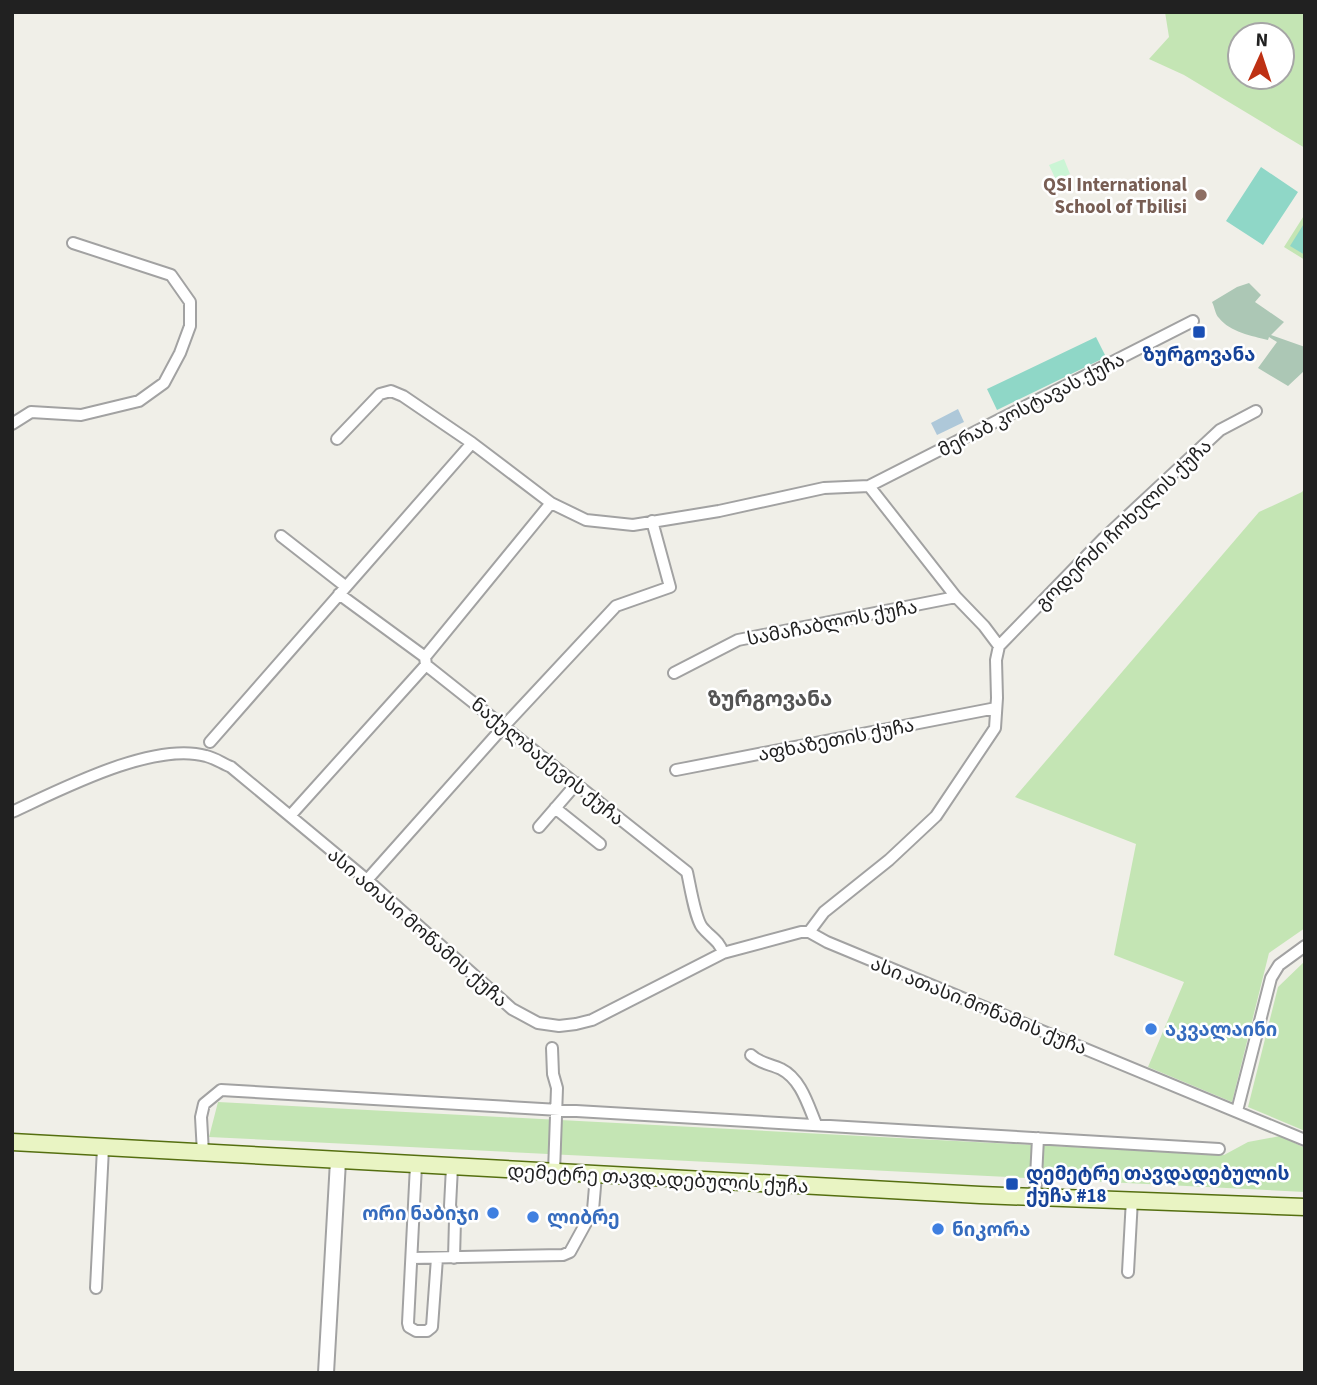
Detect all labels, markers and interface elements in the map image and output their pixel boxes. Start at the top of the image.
north arrow [1226,21,1296,91]
text: N [1255,27,1269,54]
place label: QSI International School of Tbilisi [1043,172,1188,221]
marker: QSI International School of Tbilisi [1193,187,1209,203]
marker: ზურგოვანა [1191,324,1207,340]
place label: ზურგოვანა [1143,342,1255,369]
street label: მერაბ კოსტავას ქუჩა [934,346,1130,464]
street label: გოდერძი ჩოხელის ქუჩა [1030,433,1218,617]
street label: სამაჩაბლოს ქუჩა [745,594,920,653]
district label: ზურგოვანა [708,684,832,714]
street label: ნაქულბაქევის ქუჩა [465,692,629,833]
street label: აფხაზეთის ქუჩა [756,712,917,769]
street label: ასი ათასი მოწამის ქუჩა [321,842,513,1014]
street label: ასი ათასი მოწამის ქუჩა [866,951,1091,1062]
place label: აკვალაინი [1165,1017,1277,1044]
marker: აკვალაინი [1143,1021,1159,1037]
street label: დემეტრე თავდადებულის ქუჩა [507,1158,809,1201]
place label: დემეტრე თავდადებულის ქუჩა #18 [1026,1161,1289,1210]
marker: დემეტრე თავდადებულის ქუჩა #18 [1004,1176,1020,1192]
place label: ორი ნაბიჯი [362,1201,479,1228]
marker: ორი ნაბიჯი [485,1205,501,1221]
place label: ლიბრე [547,1205,620,1232]
marker: ლიბრე [525,1209,541,1225]
place label: ნიკორა [952,1217,1030,1244]
marker: ნიკორა [930,1221,946,1237]

